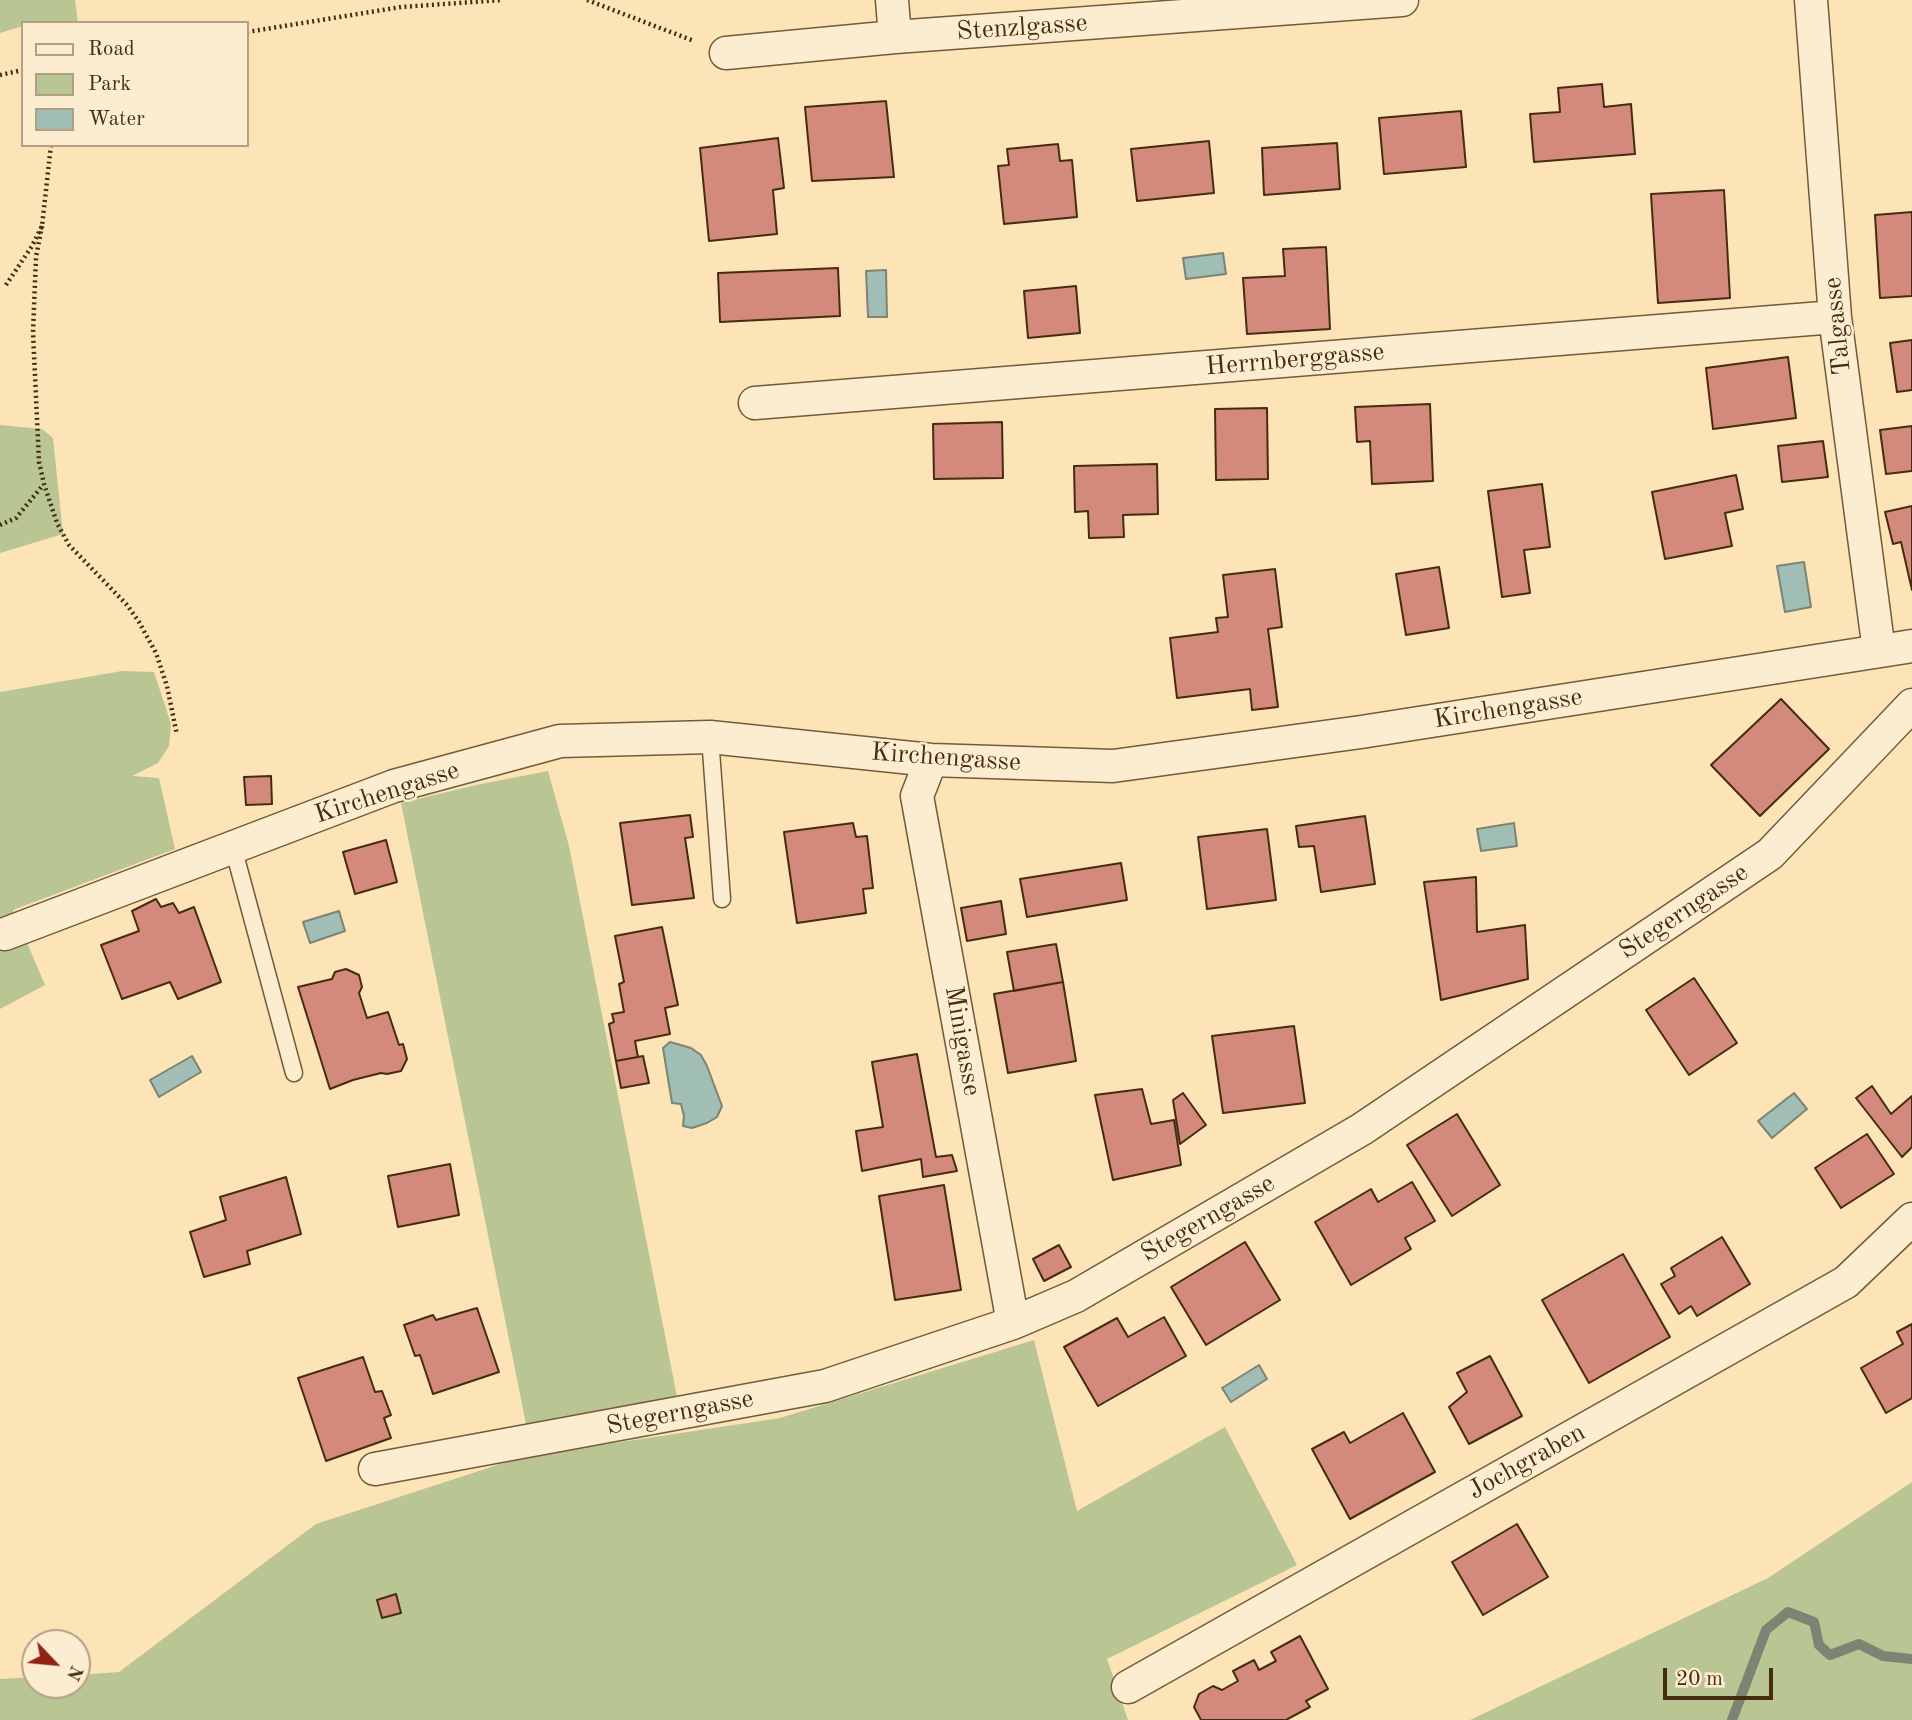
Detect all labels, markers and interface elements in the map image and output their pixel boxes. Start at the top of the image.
street label: Stenzlgasse [956,8,1088,48]
legend [21,21,248,147]
text: Road [88,39,135,60]
text: Park [88,74,131,95]
text: Water [88,109,145,130]
street label: Talgasse [1817,275,1859,377]
street label: Herrnberggasse [1204,337,1386,383]
street label: Kirchengasse [1431,682,1585,736]
street label: Kirchengasse [870,737,1022,779]
street label: Kirchengasse [311,755,463,831]
street label: Stegerngasse [1613,857,1755,967]
street label: Minigasse [937,983,987,1099]
street label: Stegerngasse [1136,1168,1280,1270]
street label: Stegerngasse [604,1383,756,1443]
street label: Jochgraben [1463,1417,1591,1507]
north arrow [21,1629,91,1699]
scale bar [1667,1654,1777,1698]
text: N [62,1662,85,1683]
text: 20 m [1676,1669,1723,1690]

